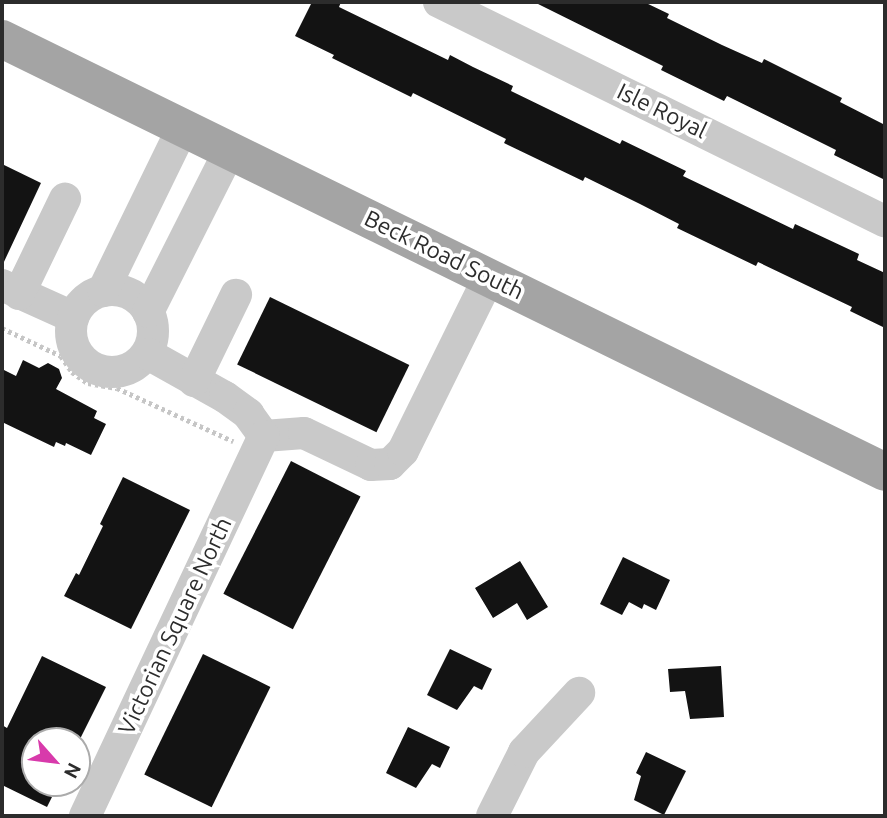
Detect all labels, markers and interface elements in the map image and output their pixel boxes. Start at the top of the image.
street label: Isle Royal [613,77,711,145]
street label: Beck Road South [360,204,528,306]
street label: Victorian Square North [113,513,237,739]
north arrow [21,727,91,797]
text: N [60,759,86,782]

